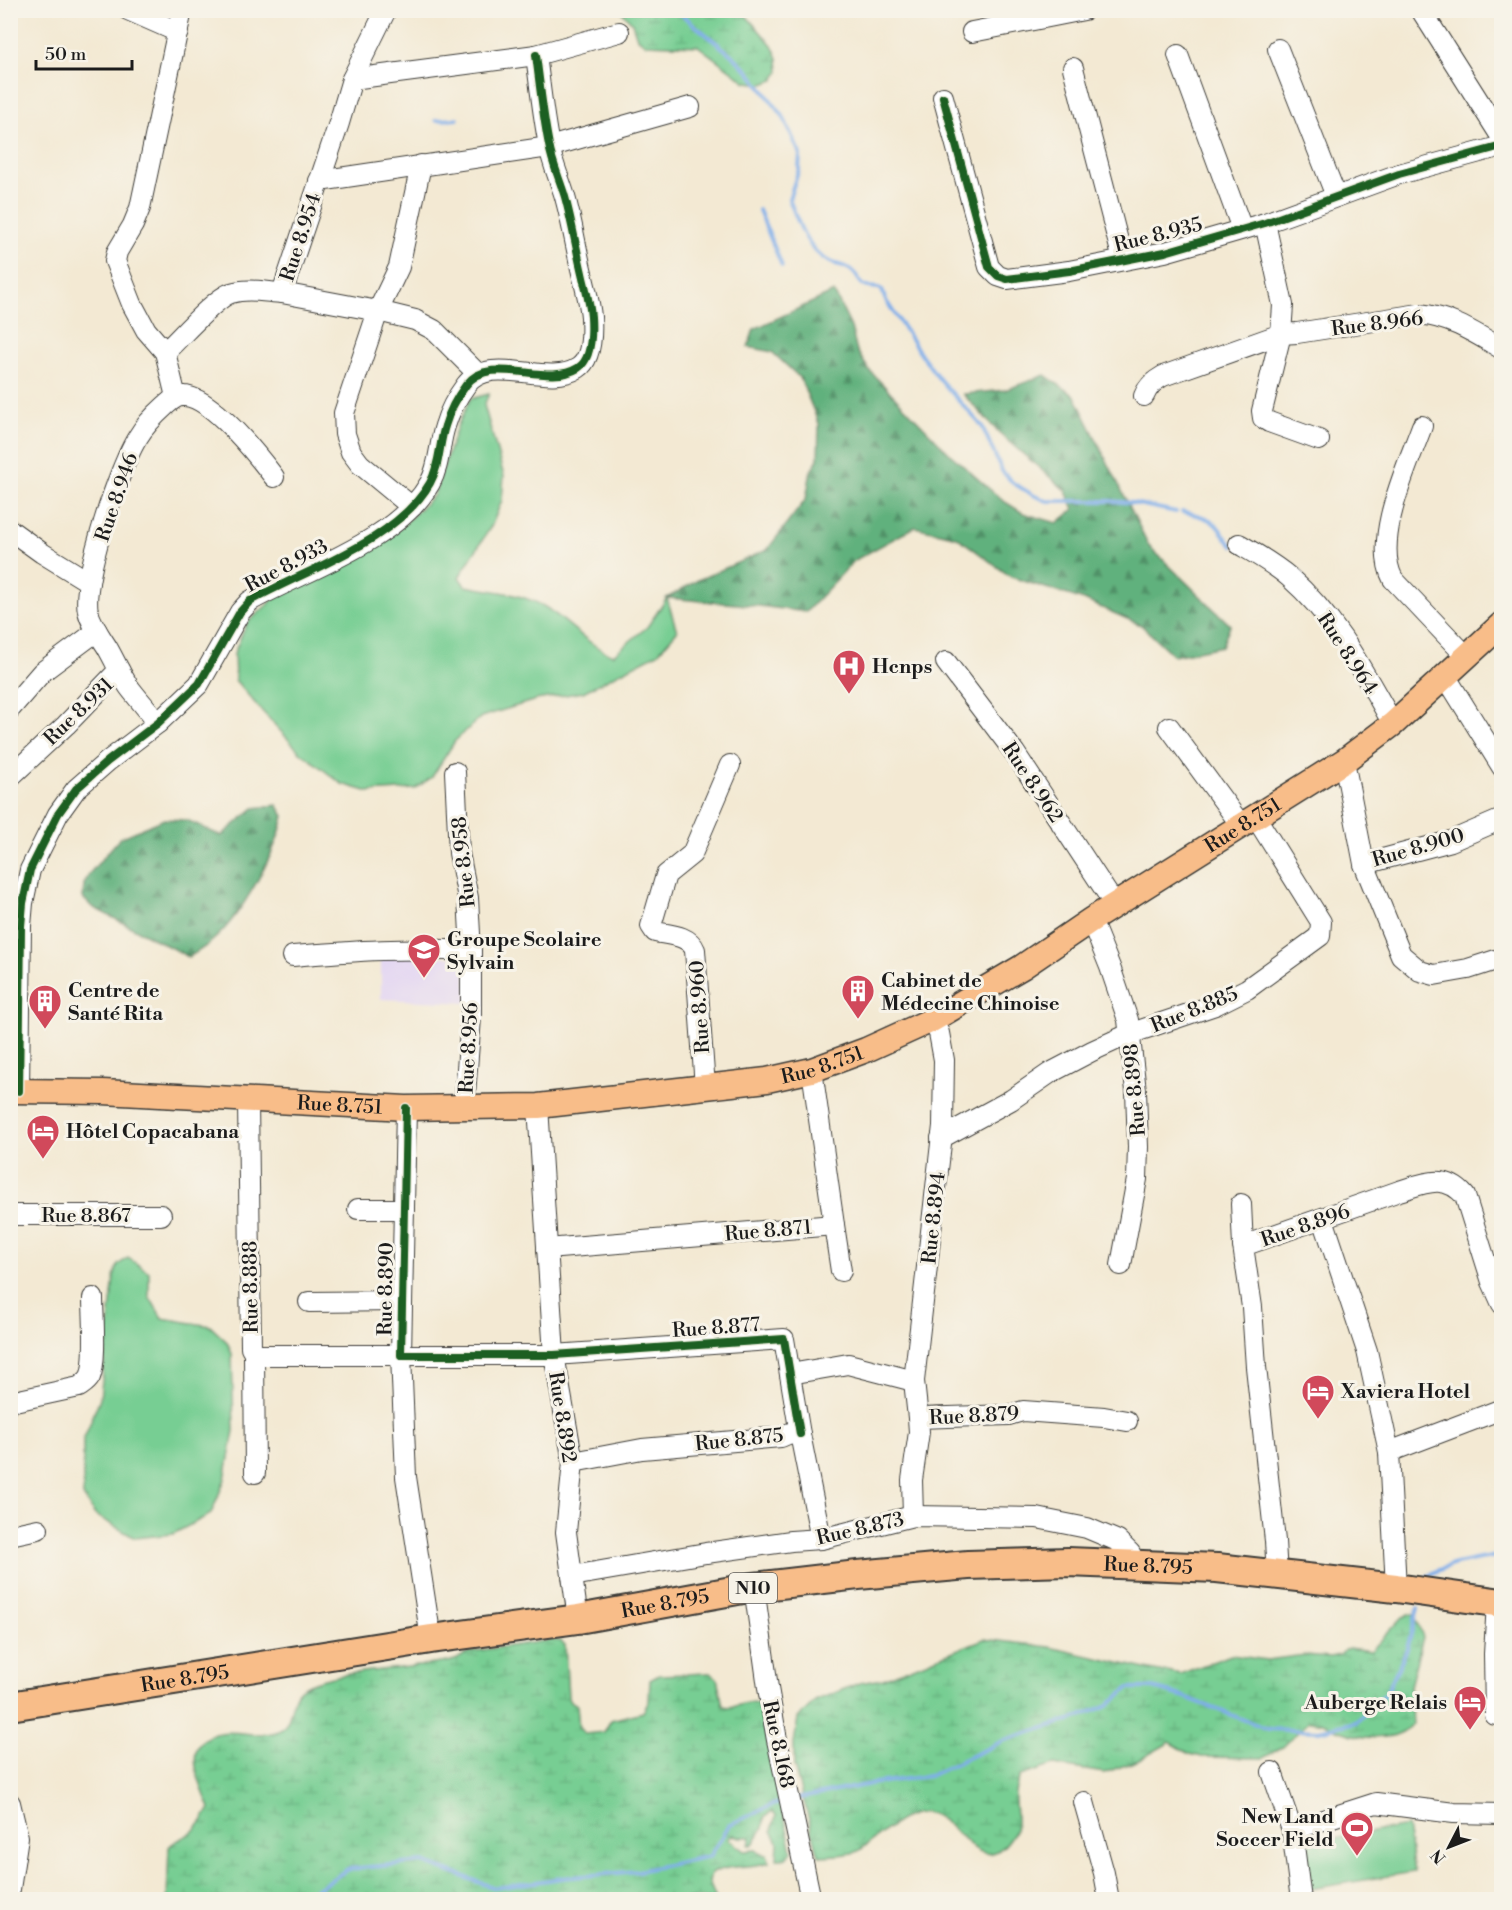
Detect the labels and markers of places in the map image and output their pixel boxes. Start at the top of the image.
hospital icon: Hcnps [831,648,867,695]
place label: Hcnps [872,655,932,680]
place label: Groupe Scolaire Sylvain [447,928,602,976]
school or university icon: Groupe Scolaire Sylvain [406,932,442,979]
place label: Cabinet de Médecine Chinoise [881,969,1060,1017]
building icon: Cabinet de Médecine Chinoise [840,973,876,1020]
place label: Centre de Santé Rita [68,979,163,1027]
building icon: Centre de Santé Rita [27,983,63,1030]
hotel icon: Hôtel Copacabana [25,1113,61,1160]
place label: Hôtel Copacabana [66,1120,239,1145]
hotel icon: Xaviera Hotel [1300,1373,1336,1420]
place label: Xaviera Hotel [1340,1380,1470,1405]
hotel icon: Auberge Relais [1452,1684,1488,1731]
place label: Auberge Relais [1303,1691,1447,1716]
place label: New Land Soccer Field [1216,1805,1334,1853]
sports icon: New Land Soccer Field [1339,1810,1375,1857]

